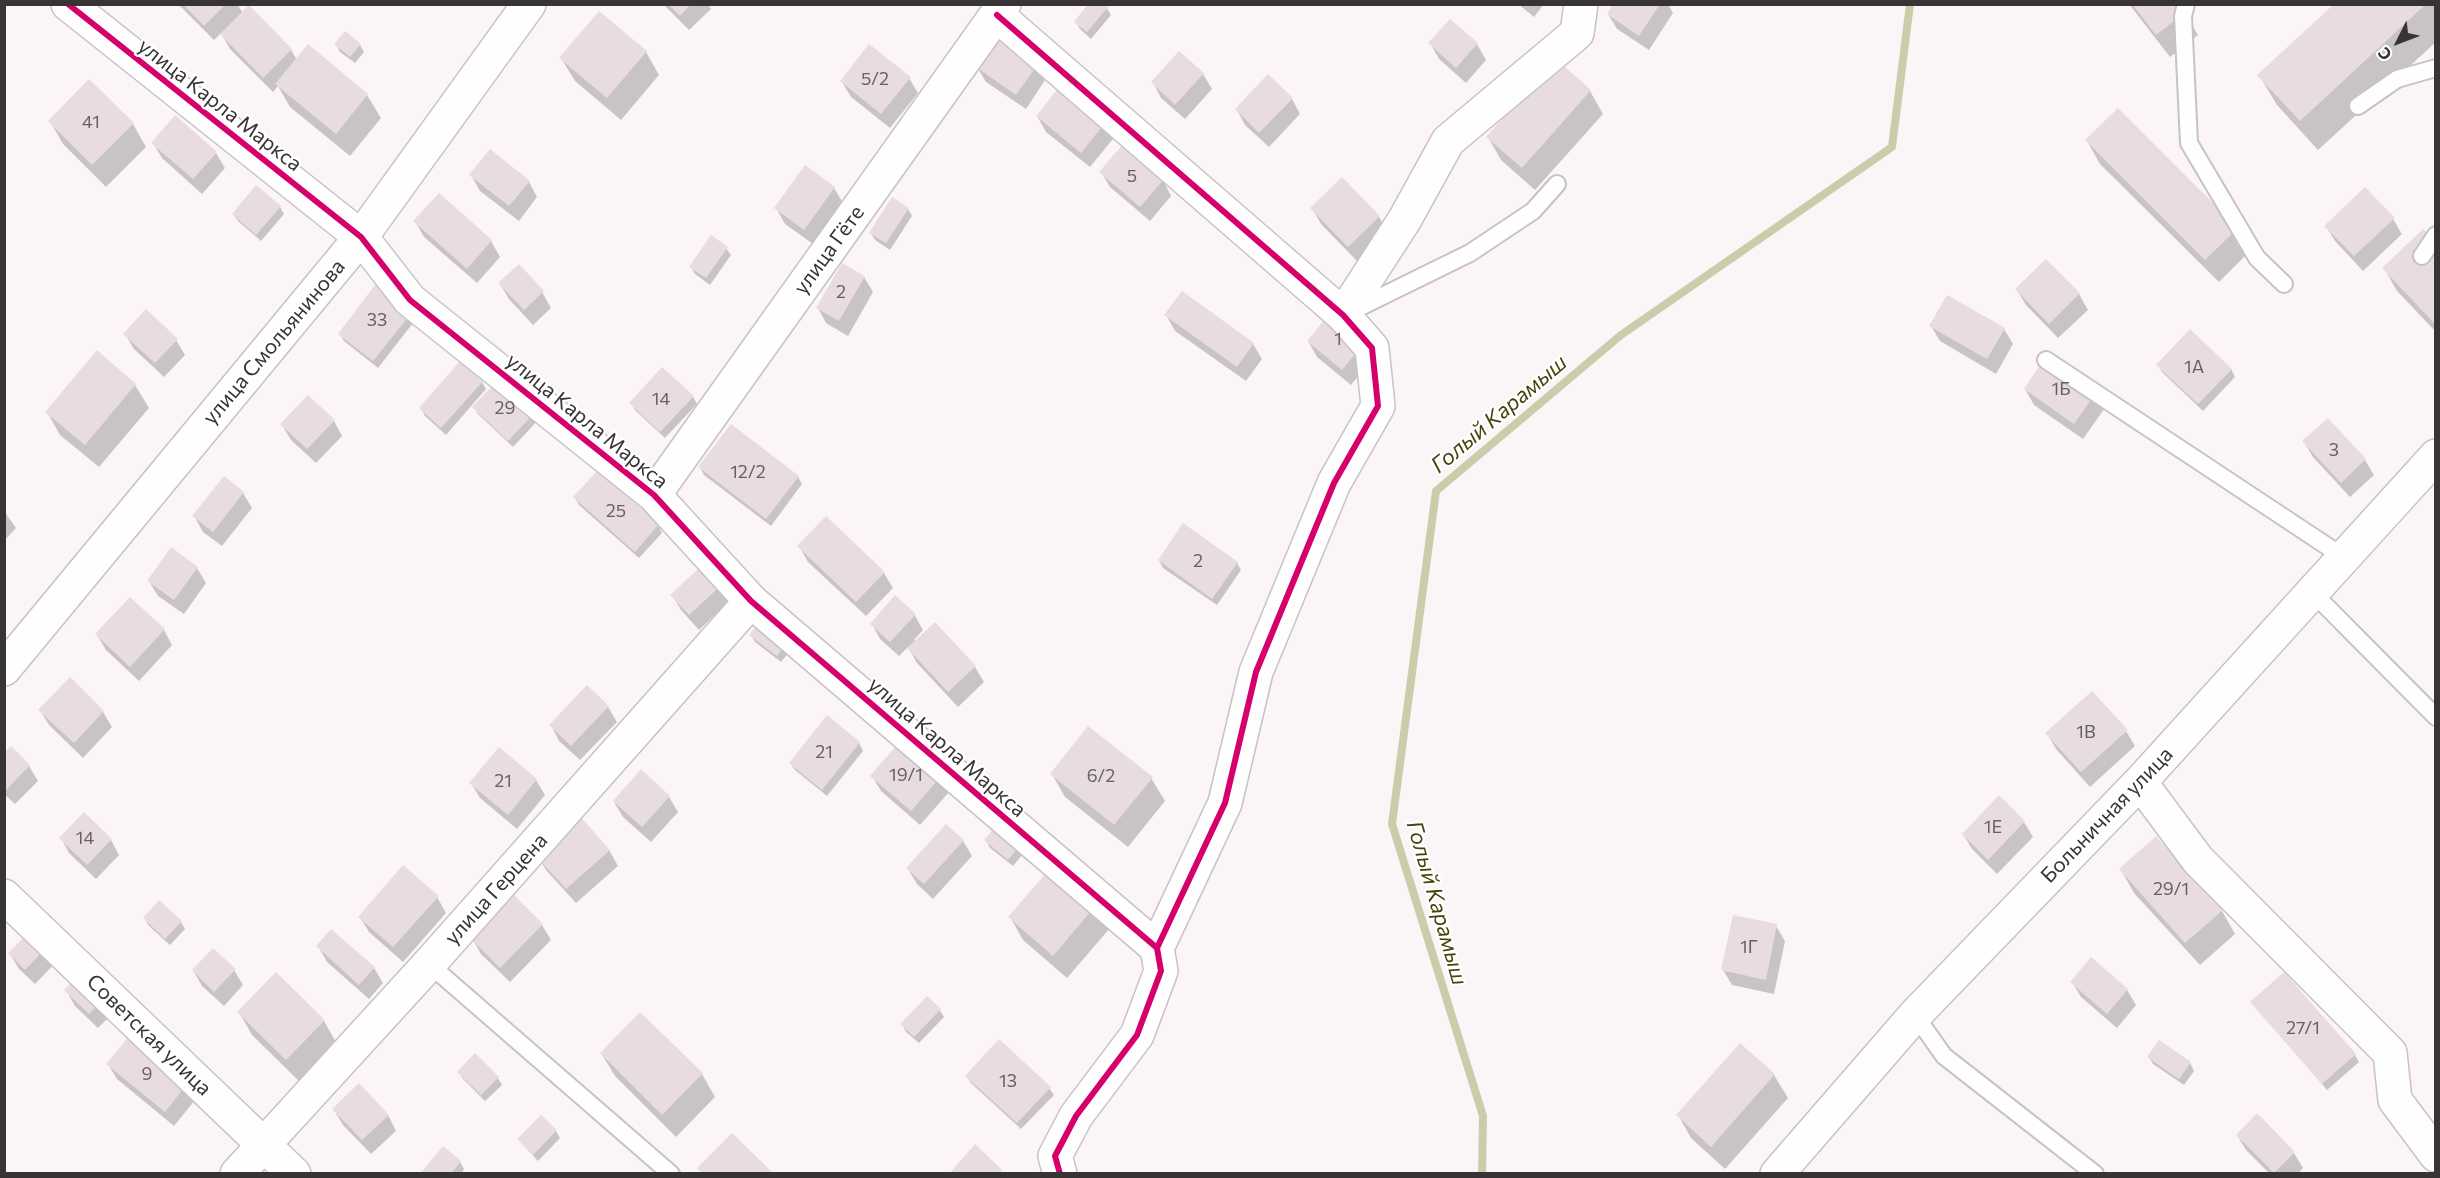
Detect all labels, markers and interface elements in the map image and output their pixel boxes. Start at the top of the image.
north arrow [2368,12,2428,72]
street label: улица Карла Маркса [133,33,307,177]
text: С [2374,44,2395,65]
house number: 5/2 [861,68,889,90]
house number: 41 [82,111,100,133]
house number: 5 [1127,165,1137,187]
street label: улица Гёте [788,201,870,299]
street label: улица Смольянинова [198,254,350,430]
house number: 2 [836,281,846,303]
house number: 33 [367,309,387,331]
house number: 1 [1334,328,1342,350]
street label: улица Карла Маркса [501,348,673,494]
water label: Голый Карамыш [1426,349,1572,479]
house number: 1А [2184,356,2204,378]
house number: 1Б [2052,378,2070,400]
house number: 14 [652,388,670,410]
house number: 29 [495,397,515,419]
house number: 3 [2329,439,2339,461]
house number: 12/2 [730,461,766,483]
house number: 25 [606,500,626,522]
house number: 2 [1193,550,1203,572]
street label: улица Карла Маркса [863,672,1031,822]
house number: 1В [2076,721,2096,743]
house number: 21 [815,741,833,763]
street label: Больничная улица [2036,742,2178,888]
house number: 19/1 [889,764,923,786]
house number: 6/2 [1087,765,1115,787]
house number: 21 [494,770,512,792]
house number: 1Е [1984,816,2002,838]
water label: Голый Карамыш [1401,818,1473,988]
house number: 14 [76,827,94,849]
street label: улица Герцена [439,828,553,950]
house number: 29/1 [2153,878,2189,900]
house number: 1Г [1740,936,1758,958]
street label: Советская улица [81,969,217,1101]
house number: 27/1 [2286,1017,2320,1039]
house number: 9 [142,1063,152,1085]
house number: 13 [999,1070,1017,1092]

